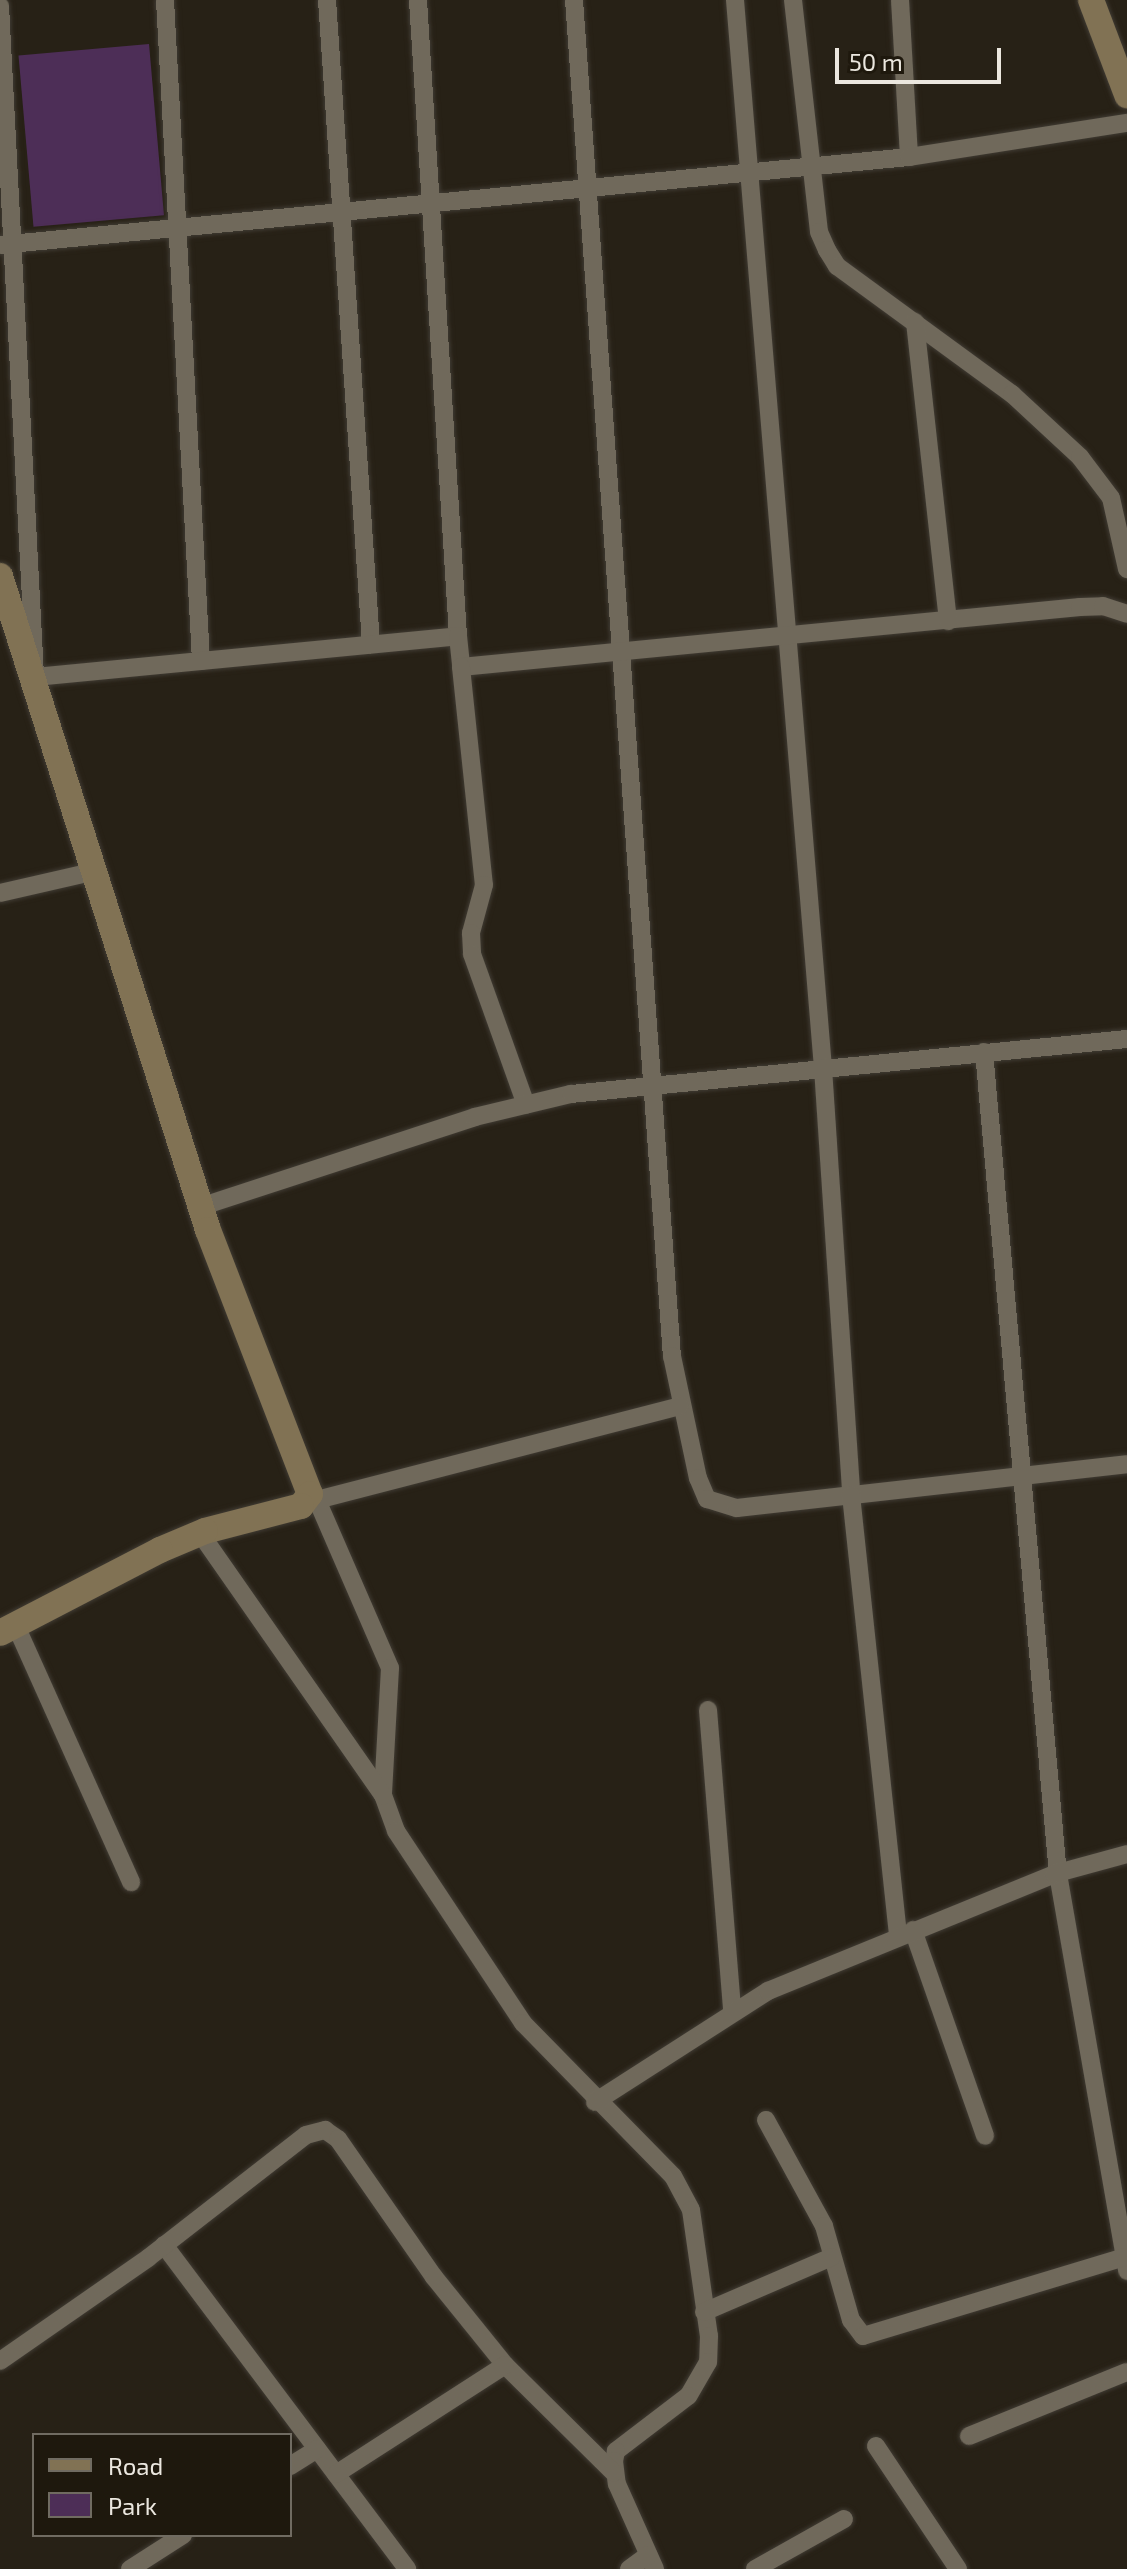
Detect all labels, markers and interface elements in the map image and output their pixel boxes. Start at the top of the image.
scale bar [839,32,1005,82]
text: 50 m [849,47,903,76]
legend [32,2433,292,2537]
text: Road [108,2451,163,2480]
text: Park [108,2491,157,2520]

